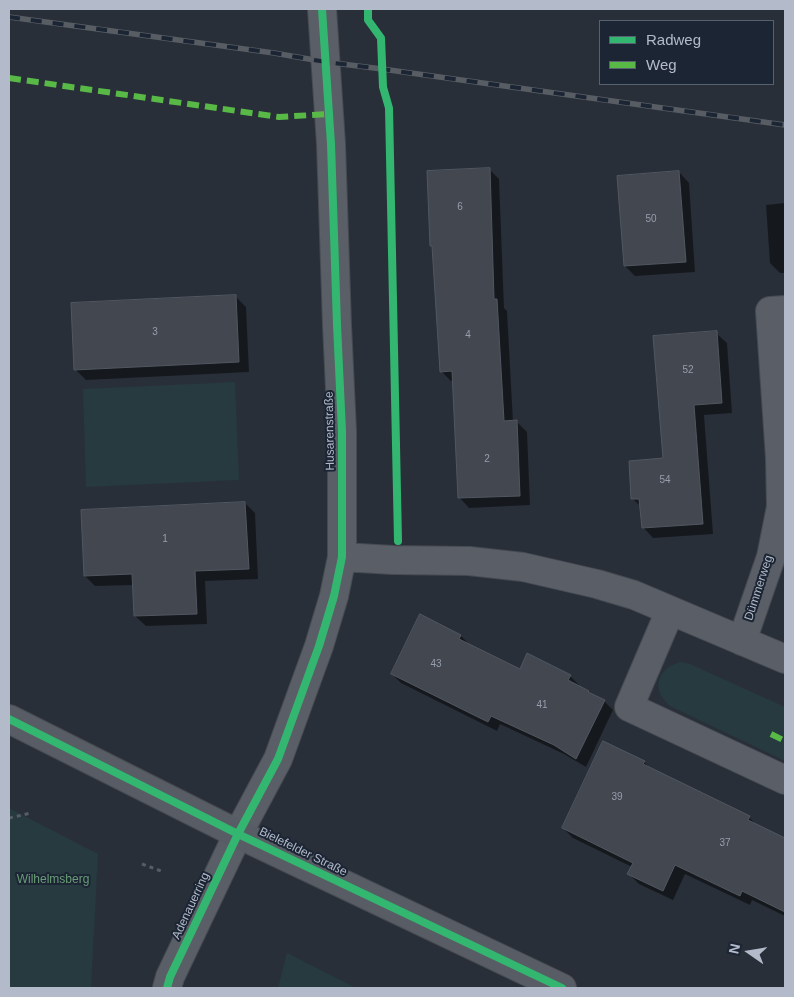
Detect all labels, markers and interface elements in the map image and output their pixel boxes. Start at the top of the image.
legend [599,20,774,85]
text: Radweg [646,31,701,48]
text: Weg [646,56,677,73]
house number: 6 [457,201,463,213]
house number: 50 [645,213,657,225]
house number: 3 [152,326,158,338]
house number: 4 [465,329,471,341]
house number: 52 [682,364,694,376]
street label: Husarenstraße [322,391,338,471]
house number: 2 [484,453,490,465]
house number: 54 [659,474,671,486]
house number: 1 [162,533,168,545]
street label: Dümmerweg [742,553,776,623]
house number: 43 [430,658,442,670]
house number: 41 [536,699,548,711]
house number: 39 [611,791,623,803]
street label: Bielefelder Straße [257,824,349,880]
house number: 37 [719,837,731,849]
street label: Adenauerring [169,870,213,942]
park label: Wilhelmsberg [17,873,89,887]
north arrow [724,927,774,977]
text: N [725,942,743,955]

